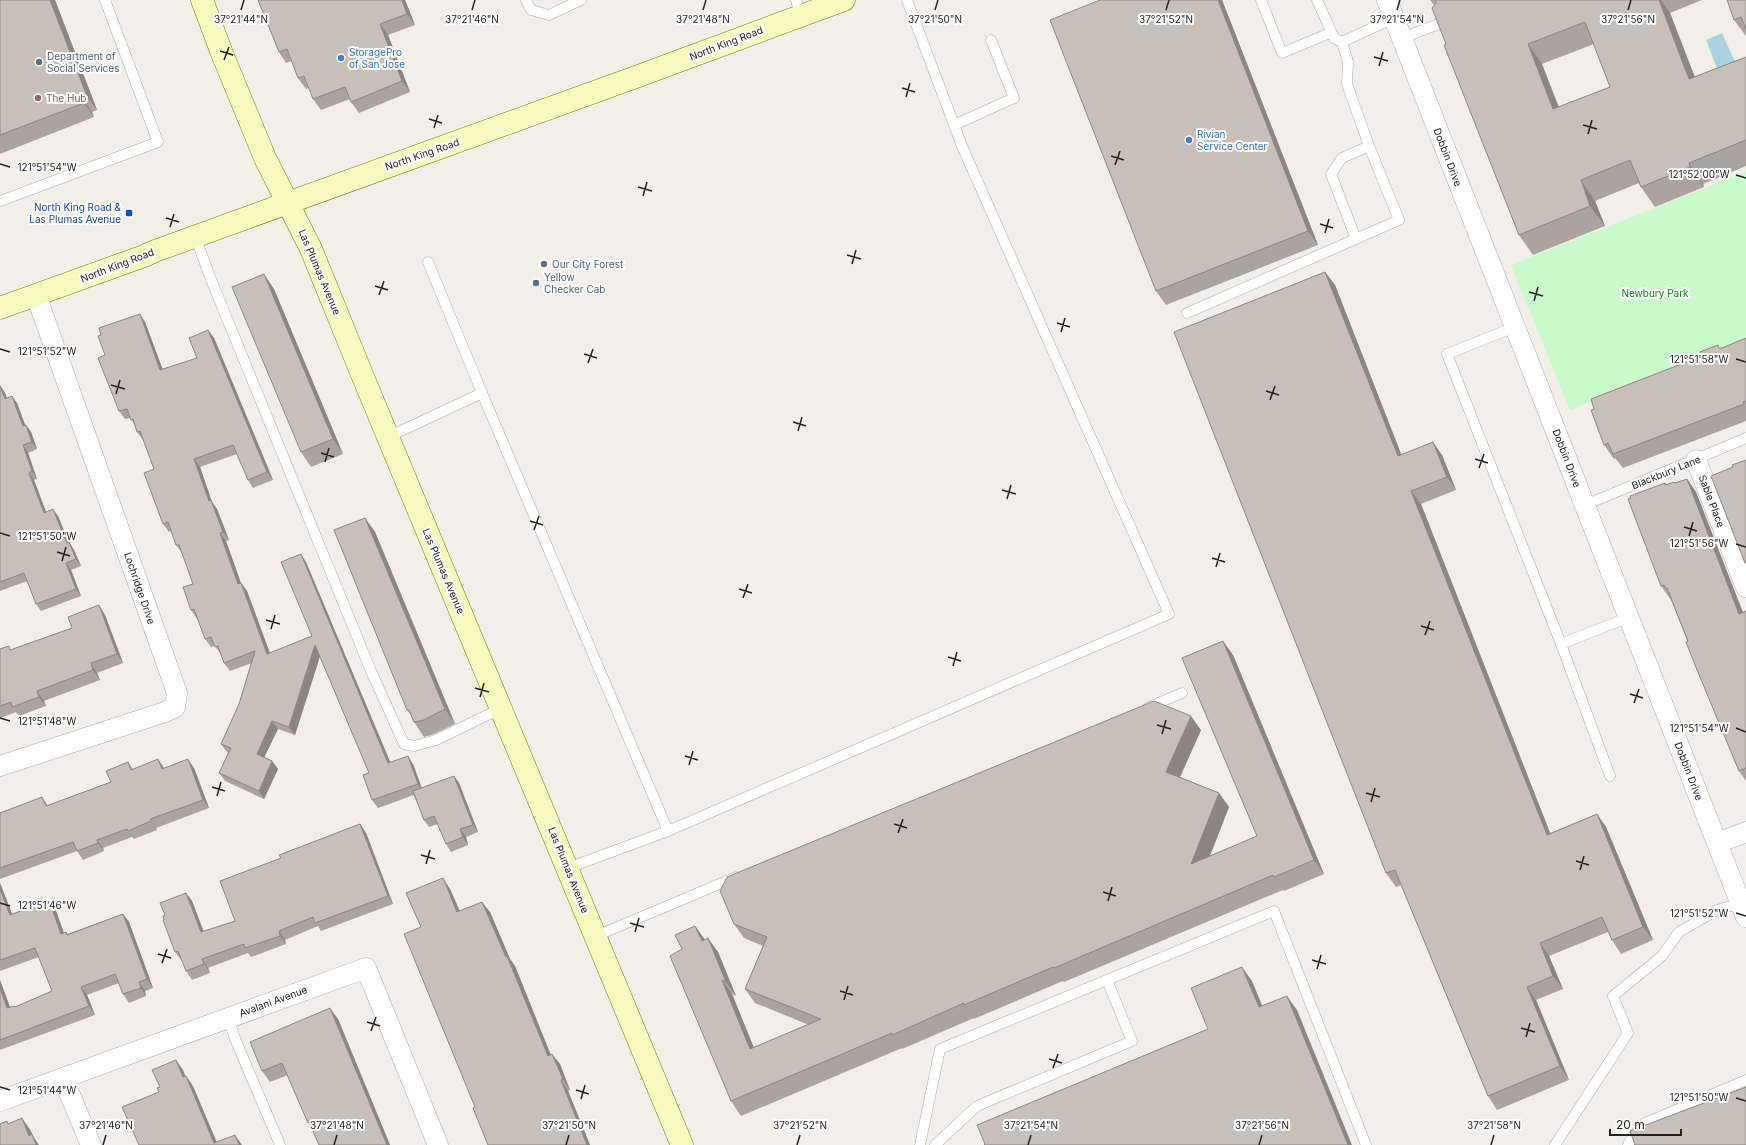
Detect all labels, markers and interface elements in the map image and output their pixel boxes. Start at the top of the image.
text: 37°21'44"N [214,13,268,25]
text: 37°21'46"N [445,13,499,25]
text: 37°21'48"N [676,13,730,25]
text: 37°21'50"N [908,13,962,25]
text: 37°21'52"N [1139,13,1193,25]
text: 37°21'54"N [1370,13,1424,25]
text: 37°21'56"N [1601,13,1655,25]
street label: North King Road [688,23,764,63]
place label: StoragePro of San Jose [349,46,405,70]
place label: Department of Social Services [47,50,119,74]
marker: StoragePro of San Jose [336,53,346,63]
marker: Department of Social Services [34,57,44,67]
place label: The Hub [46,92,86,104]
marker: The Hub [33,93,43,103]
street label: Dobbin Drive [1431,126,1465,188]
place label: Rivian Service Center [1197,128,1268,152]
marker: Rivian Service Center [1184,135,1194,145]
street label: North King Road [383,136,461,172]
text: 121°51'54"W [18,161,77,173]
text: 121°52'00"W [1668,168,1730,180]
place label: North King Road & Las Plumas Avenue [29,201,122,225]
marker: North King Road & Las Plumas Avenue [124,208,134,218]
street label: Las Plumas Avenue [297,227,343,317]
street label: North King Road [79,245,155,285]
place label: Our City Forest [552,258,624,270]
marker: Our City Forest [539,259,549,269]
place label: Yellow Checker Cab [544,271,605,295]
marker: Yellow Checker Cab [531,278,541,288]
park label: Newbury Park [1621,287,1689,299]
text: 121°51'52"W [18,345,76,357]
text: 121°51'58"W [1670,353,1728,365]
street label: Dobbin Drive [1550,427,1584,489]
street label: Blackbury Lane [1630,453,1702,491]
street label: Sable Place [1697,473,1728,529]
street label: Las Plumas Avenue [421,526,467,616]
text: 121°51'50"W [18,530,77,542]
text: 121°51'56"W [1670,537,1729,549]
street label: Lochridge Drive [122,550,158,626]
text: 121°51'48"W [18,715,76,727]
text: 121°51'54"W [1670,722,1729,734]
street label: Dobbin Drive [1672,740,1706,802]
street label: Las Plumas Avenue [546,825,592,915]
text: 121°51'46"W [18,899,76,911]
text: 121°51'52"W [1670,907,1728,919]
street label: Avalani Avenue [237,983,309,1019]
text: 121°51'44"W [18,1084,77,1096]
text: 121°51'50"W [1670,1091,1729,1103]
scale bar [1610,1111,1681,1137]
text: 20 m [1616,1117,1645,1132]
text: 37°21'46"N [79,1119,133,1131]
text: 37°21'48"N [310,1119,364,1131]
text: 37°21'50"N [542,1119,596,1131]
text: 37°21'52"N [773,1119,827,1131]
text: 37°21'54"N [1004,1119,1058,1131]
text: 37°21'56"N [1235,1119,1289,1131]
text: 37°21'58"N [1467,1119,1521,1131]

